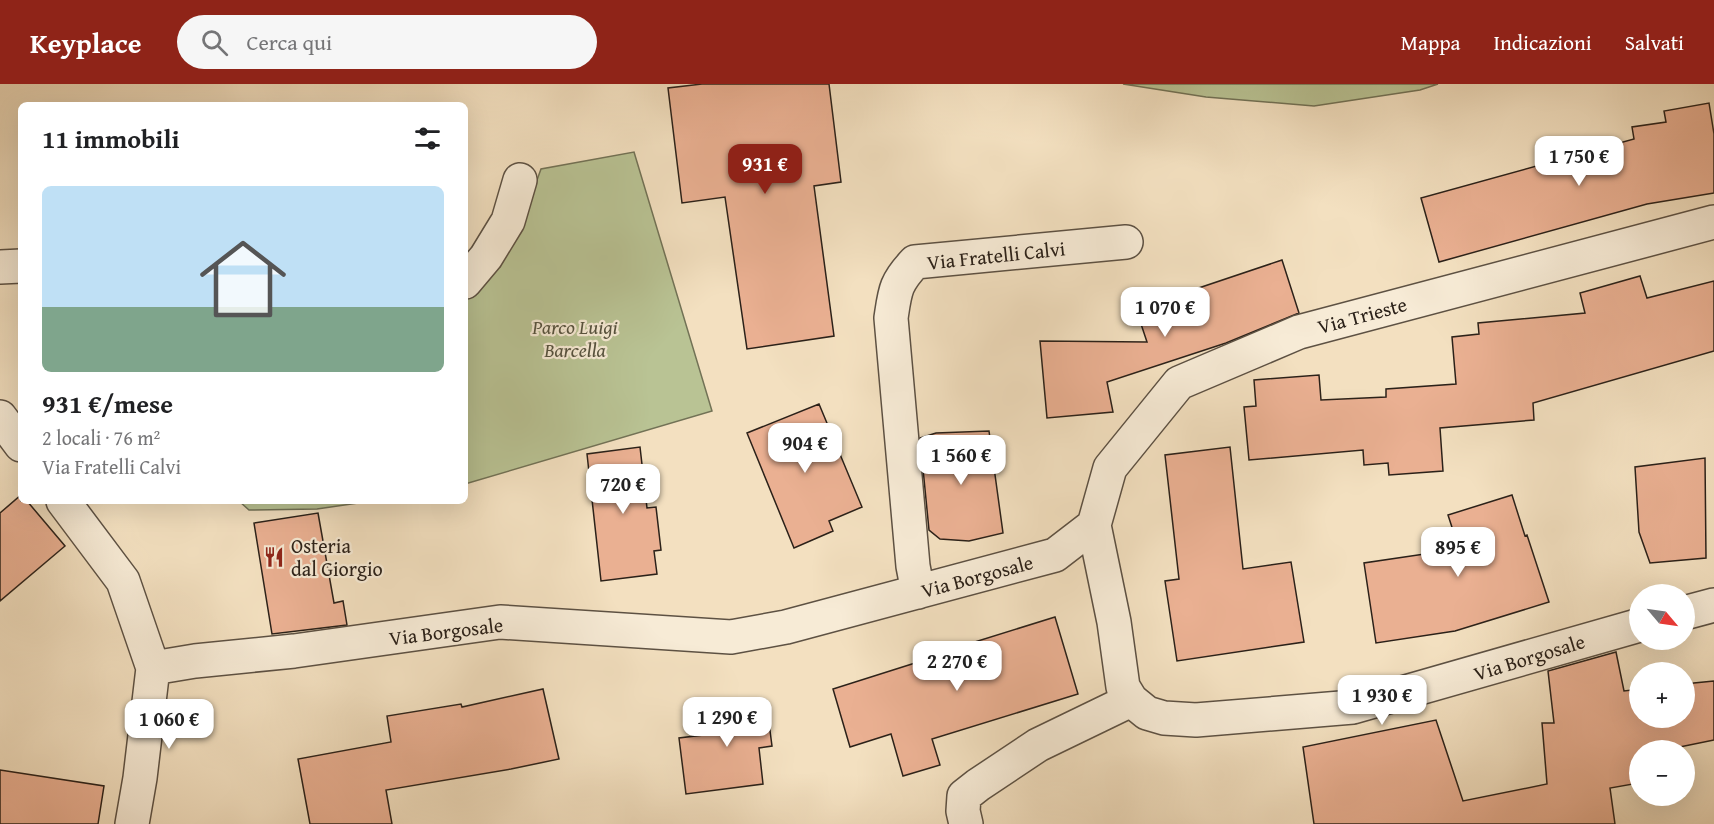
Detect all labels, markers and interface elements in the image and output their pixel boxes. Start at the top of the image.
search box [177,15,597,69]
text: Keyplace [30,22,141,63]
icon: search [198,26,231,59]
text: Cerca qui [246,26,332,58]
text: Mappa [1401,27,1461,58]
text: Indicazioni [1494,27,1592,58]
text: Salvati [1625,27,1684,58]
text: 11 immobili [42,119,180,158]
icon: filters [411,122,444,155]
pin: 1 750 € [1524,136,1634,187]
text: 1 750 € [1549,141,1609,170]
pin: 931 € [723,144,807,195]
text: 931 € [742,149,788,178]
icon: home [189,225,297,333]
street label: Via Fratelli Calvi [925,233,1067,277]
pin: 1 070 € [1110,287,1220,338]
street label: Via Trieste [1314,289,1410,341]
text: 1 070 € [1135,292,1195,321]
park label: Parco Luigi Barcella [531,312,618,364]
text: 931 €/mese [42,384,173,423]
text: 2 locali · 76 m² [42,423,160,452]
pin: 904 € [763,423,847,474]
text: 904 € [782,428,828,457]
pin: 1 560 € [906,435,1016,486]
text: 1 560 € [931,440,991,469]
text: Via Fratelli Calvi [42,452,181,481]
pin: 720 € [581,464,665,515]
text: 720 € [600,469,646,498]
pin: 895 € [1416,527,1500,578]
place label: Osteria dal Giorgio [291,531,383,583]
text: 895 € [1435,532,1481,561]
restaurant icon: Osteria dal Giorgio [262,545,286,569]
street label: Via Borgosale [918,547,1036,605]
north arrow [1629,584,1695,650]
map controls [1629,584,1695,806]
street label: Via Borgosale [387,610,505,652]
street label: Via Borgosale [1470,626,1588,688]
pin: 2 270 € [902,641,1012,692]
text: 2 270 € [927,646,987,675]
button: + [1629,662,1695,728]
pin: 1 930 € [1327,675,1437,726]
text: 1 930 € [1352,680,1412,709]
pin: 1 290 € [672,697,782,748]
pin: 1 060 € [114,699,224,750]
text: 1 290 € [697,702,757,731]
text: 1 060 € [139,704,199,733]
button: − [1629,740,1695,806]

